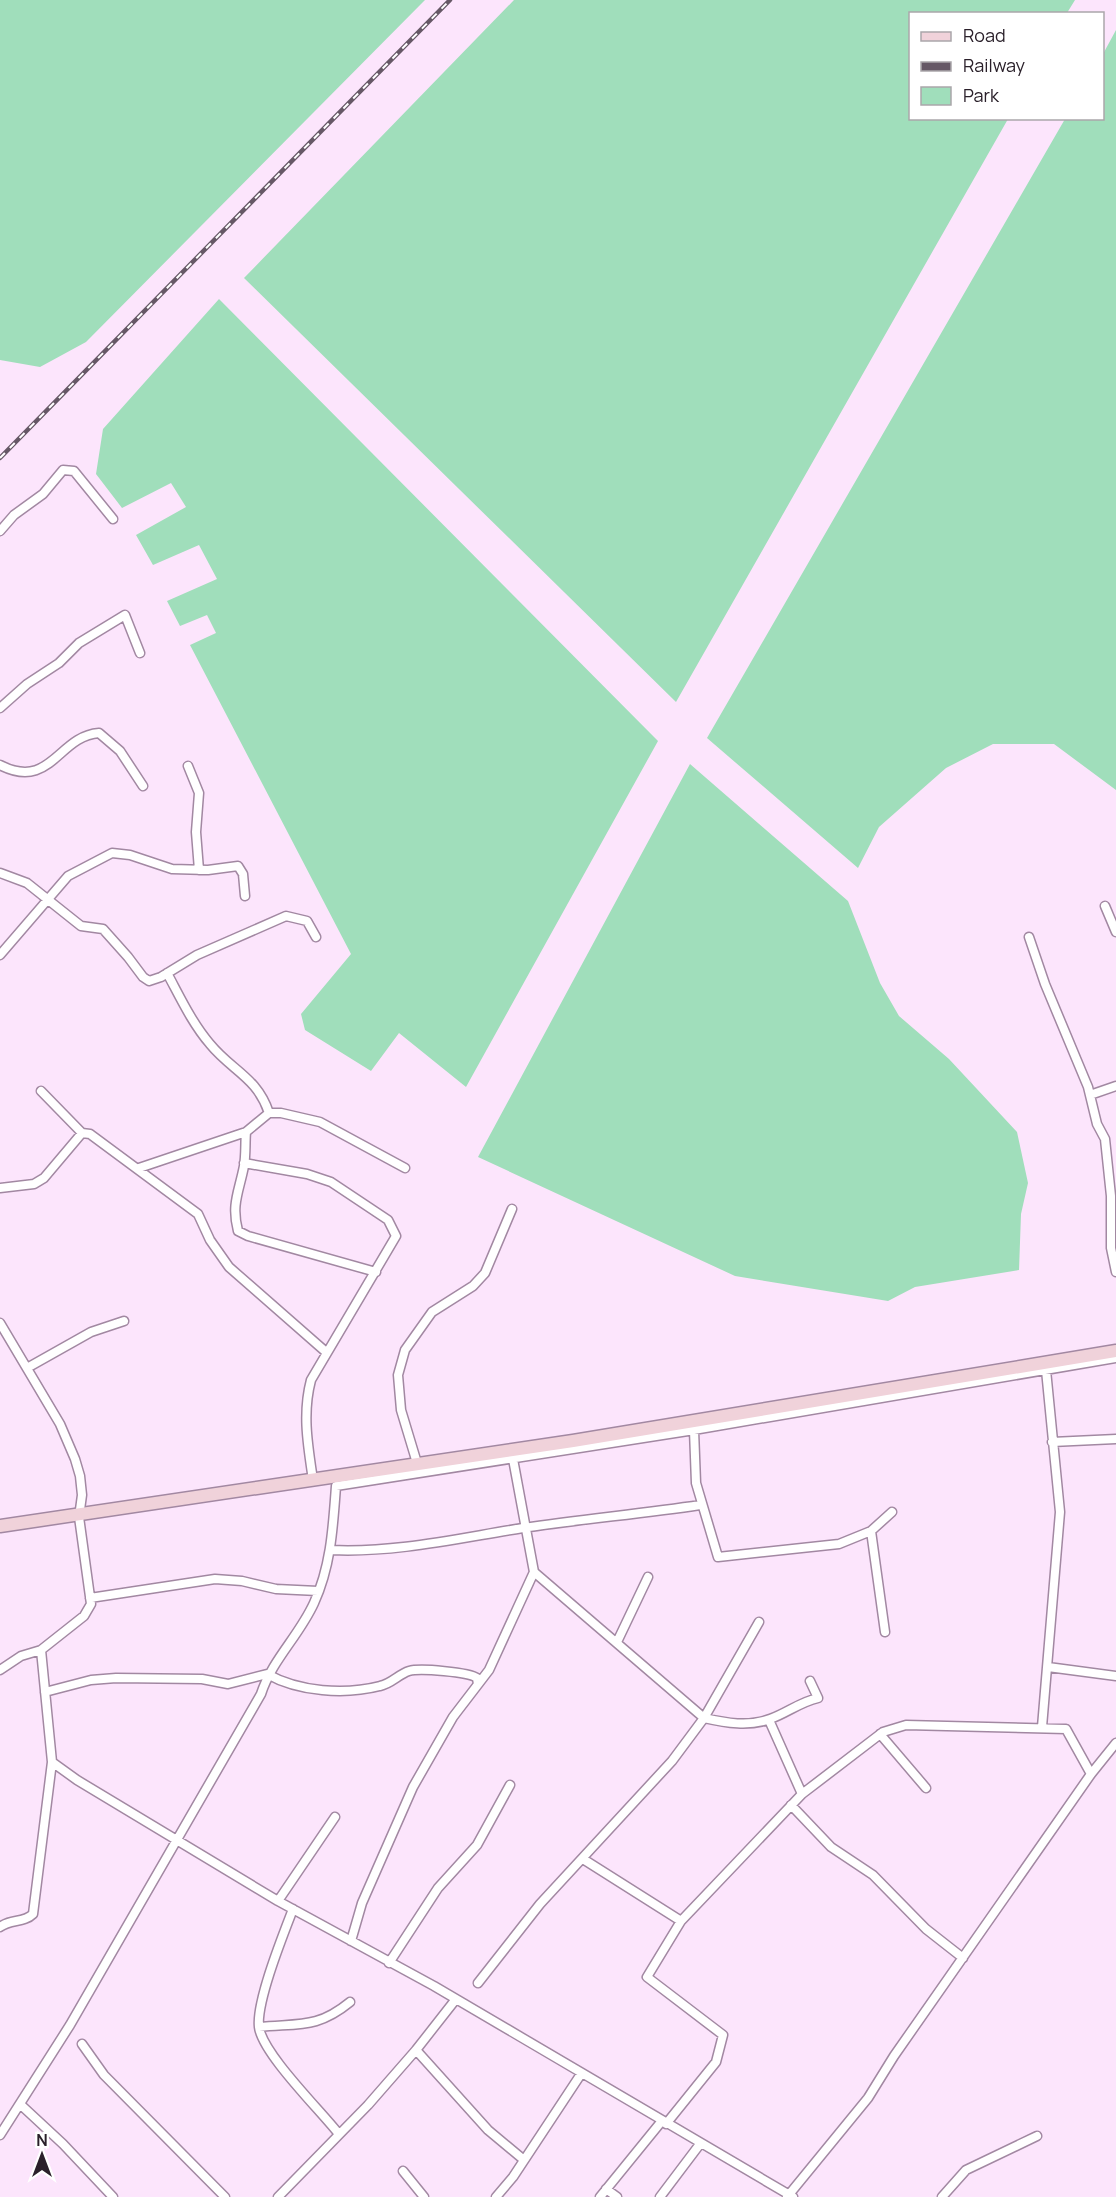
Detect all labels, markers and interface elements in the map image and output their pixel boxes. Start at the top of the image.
legend [909,12,1104,120]
text: Road [963,23,1006,47]
text: Railway [963,53,1025,77]
text: Park [963,83,1000,107]
north arrow [12,2125,72,2185]
text: N [36,2129,48,2151]

